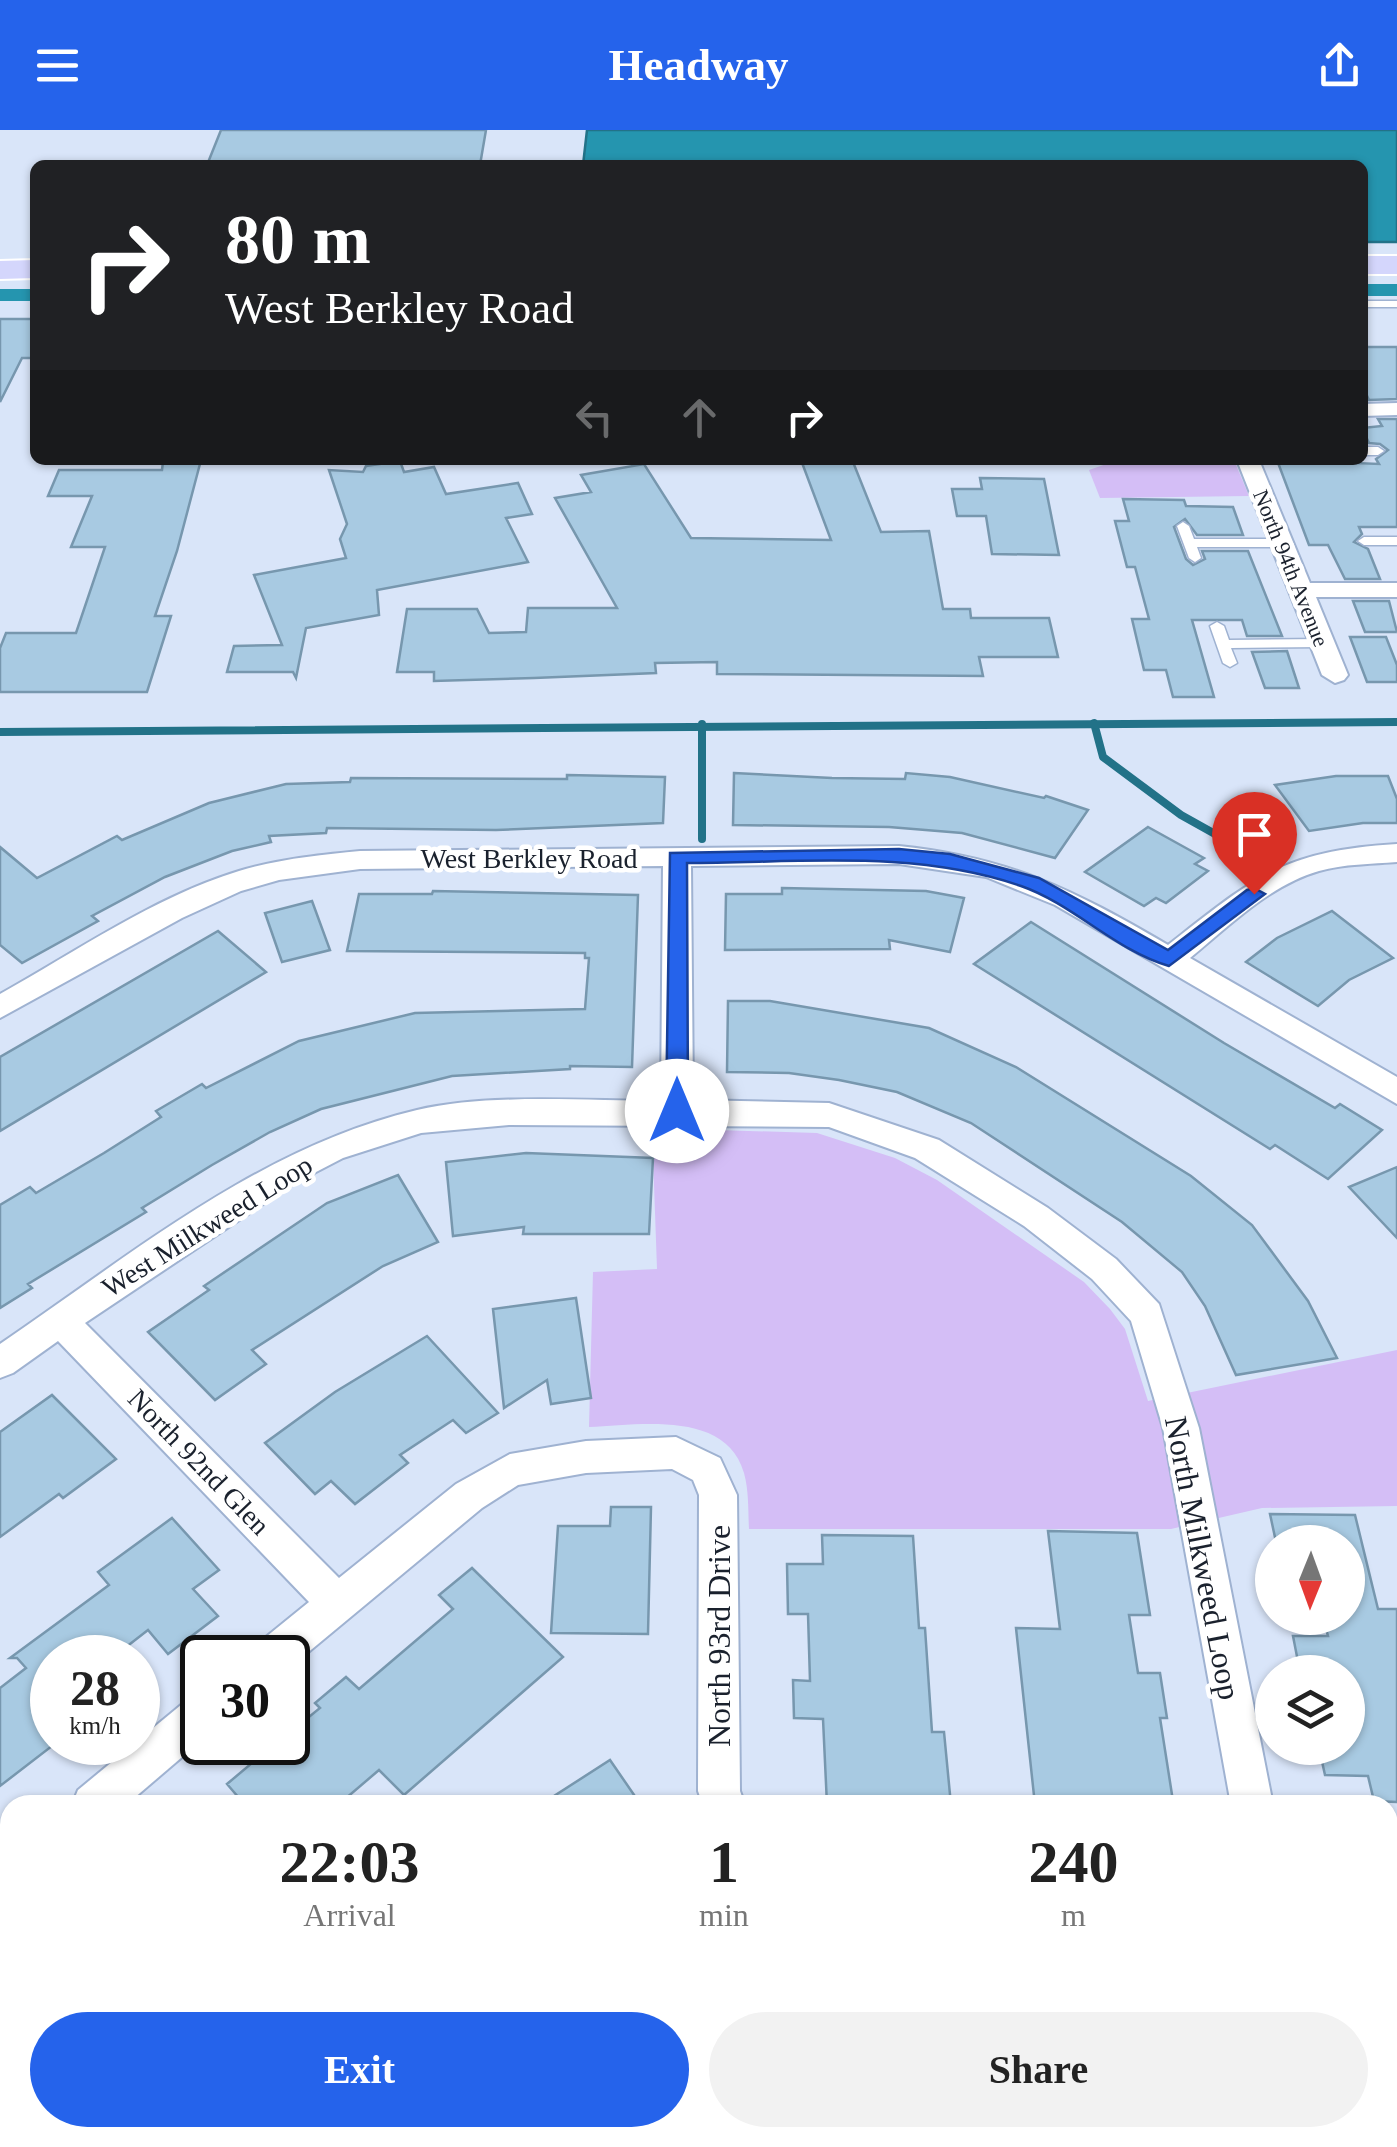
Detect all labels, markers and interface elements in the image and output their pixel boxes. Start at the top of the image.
icon: menu [30,38,85,93]
icon: share [1312,38,1367,93]
text: Headway [609,40,789,90]
icon: right [60,200,190,330]
text: 80 m [225,201,371,278]
text: West Berkley Road [225,283,574,333]
icon: left [567,390,622,445]
icon: ahead [672,390,727,445]
icon: right [777,390,832,445]
street label: North 94th Avenue [1248,486,1334,650]
pin [1212,792,1297,895]
icon: arrive [1227,807,1282,862]
street label: West Berkley Road [420,843,638,874]
position arrow [625,1059,729,1163]
street label: West Milkweed Loop [96,1149,318,1303]
street label: North 92nd Glen [122,1383,276,1541]
street label: North Milkweed Loop [1158,1413,1248,1703]
street label: North 93rd Drive [701,1525,737,1747]
north arrow [1255,1525,1365,1635]
map controls [1255,1525,1365,1765]
speed limit sign: 30 [180,1635,310,1765]
button: layers [1255,1655,1365,1765]
text: 28 [70,1660,120,1716]
text: km/h [69,1712,121,1739]
text: 22:03 [280,1829,420,1895]
text: 1 [709,1829,739,1895]
text: 240 [1028,1829,1118,1895]
text: Arrival [303,1897,396,1933]
text: min [699,1897,749,1933]
text: m [1061,1897,1086,1933]
button: Exit [30,2012,689,2127]
button: Share [709,2012,1368,2127]

